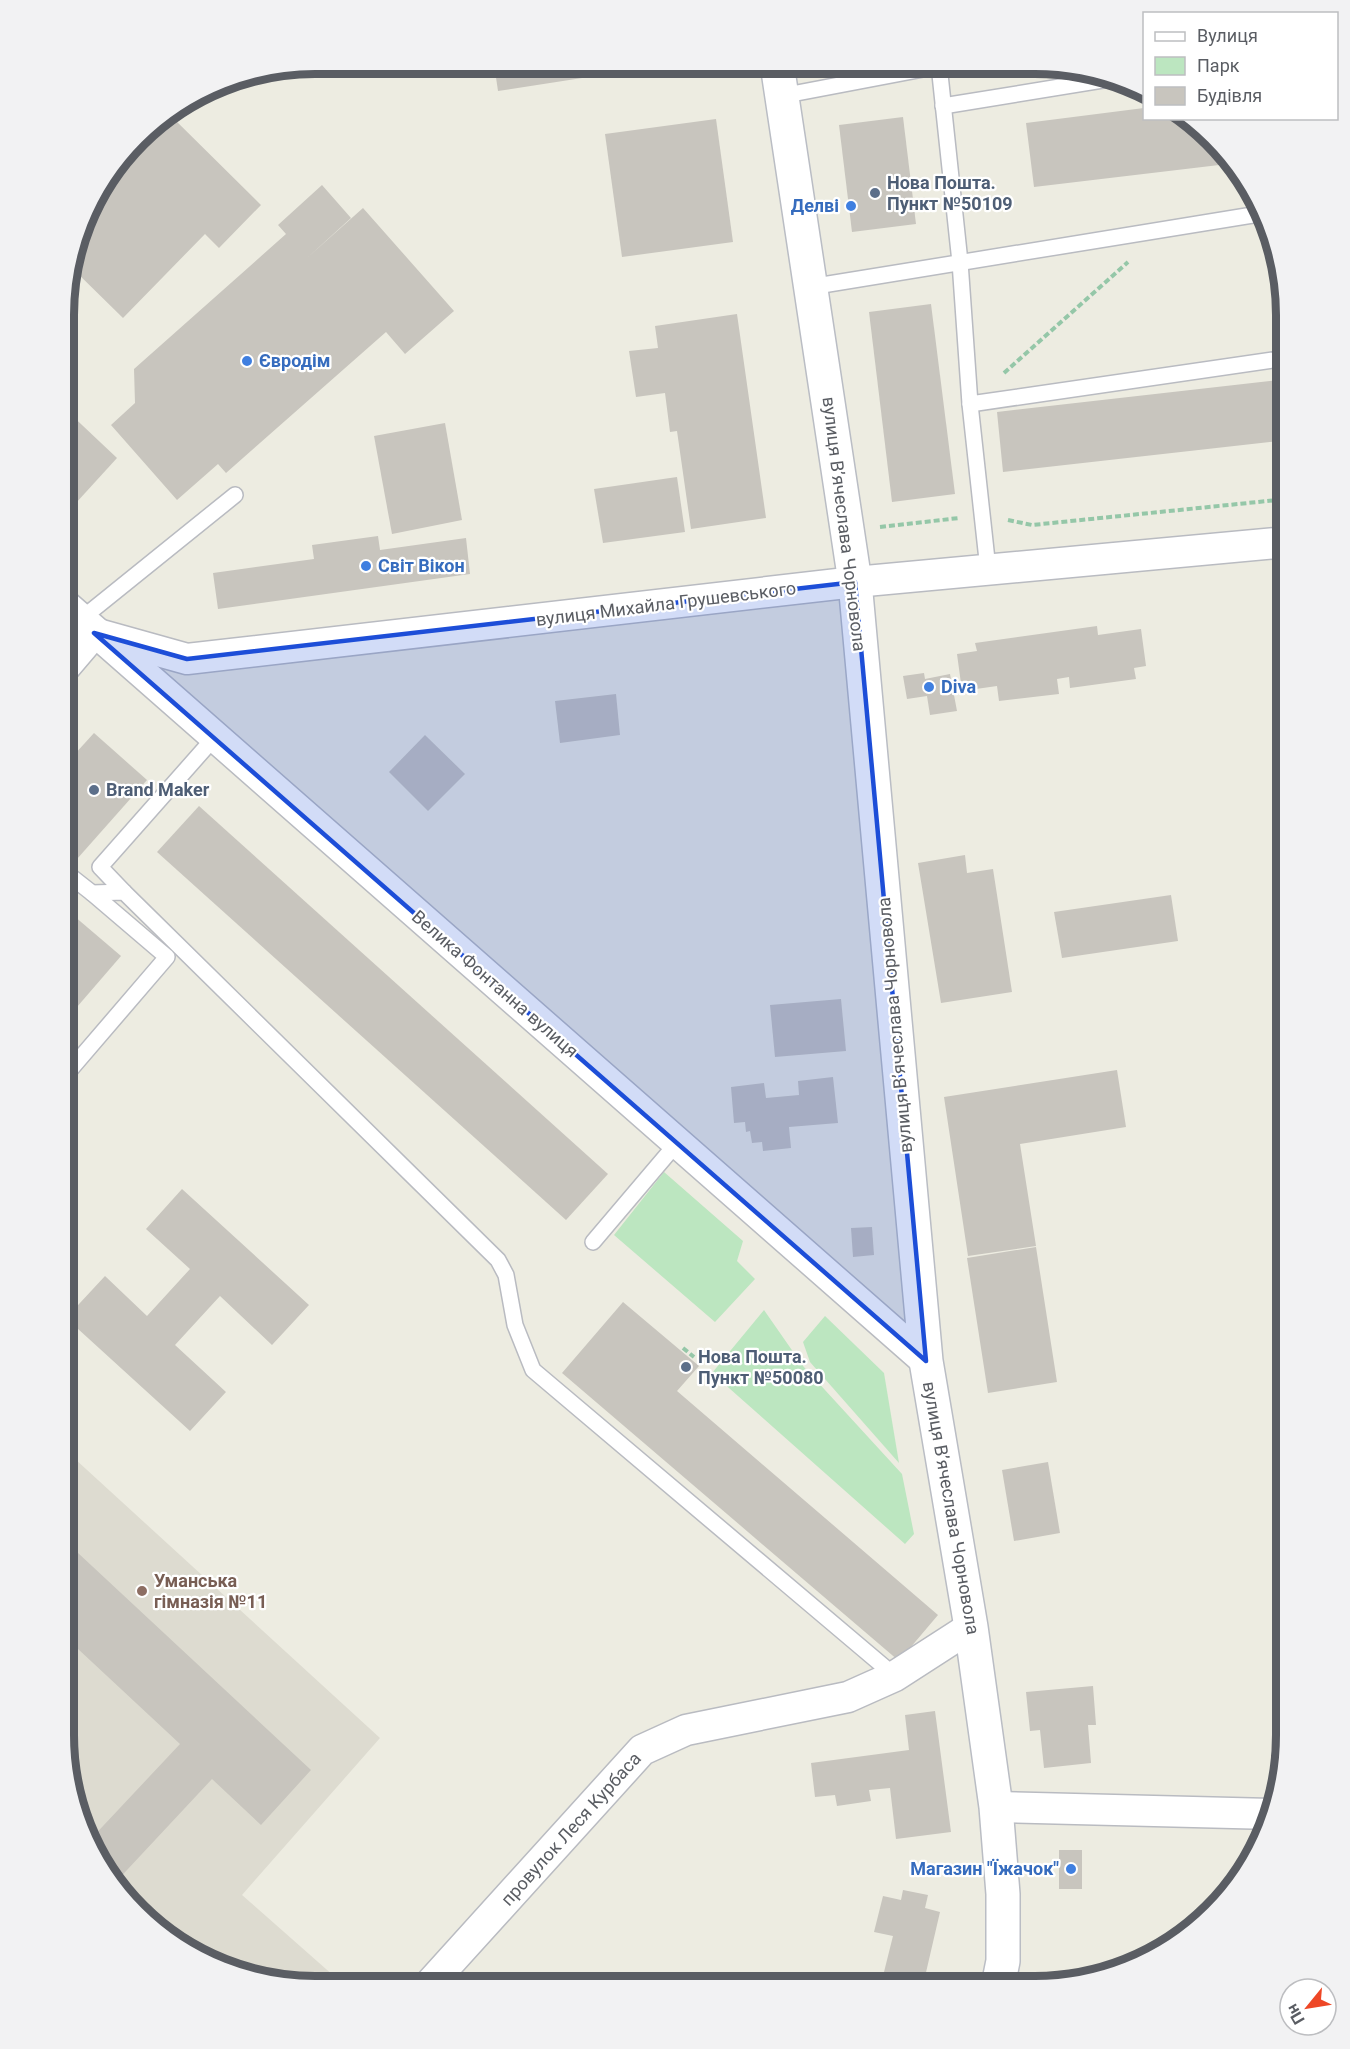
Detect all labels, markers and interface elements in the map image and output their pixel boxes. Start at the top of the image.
legend [1143,12,1338,120]
text: Вулиця [1197,25,1258,46]
text: Парк [1197,55,1240,76]
text: Будівля [1197,85,1262,106]
place label: Нова Пошта. Пункт №50109 [887,172,1013,214]
marker: Нова Пошта. Пункт №50109 [868,186,882,200]
place label: Делві [791,195,839,216]
marker: Делві [844,199,858,213]
place label: Євродім [259,350,330,371]
marker: Євродім [240,354,254,368]
street label: вулиця В’ячеслава Чорновола [818,395,871,652]
place label: Світ Вікон [378,555,465,576]
marker: Світ Вікон [359,559,373,573]
street label: вулиця Михайла Грушевського [535,577,797,630]
place label: Diva [941,676,976,697]
marker: Diva [922,680,936,694]
place label: Brand Maker [106,779,210,800]
marker: Brand Maker [87,783,101,797]
street label: вулиця В’ячеслава Чорновола [873,896,916,1154]
street label: Велика Фонтанна вулиця [408,906,583,1061]
place label: Нова Пошта. Пункт №50080 [698,1346,824,1388]
marker: Нова Пошта. Пункт №50080 [679,1360,693,1374]
street label: вулиця В’ячеслава Чорновола [919,1380,984,1636]
place label: Уманська гімназія №11 [154,1570,267,1612]
marker: Уманська гімназія №11 [135,1584,149,1598]
street label: провулок Леся Курбаса [496,1748,645,1910]
place label: Магазин "Їжачок" [910,1858,1059,1879]
marker: Магазин "Їжачок" [1064,1862,1078,1876]
north arrow [1278,1977,1338,2037]
text: Пн [1282,2001,1309,2028]

